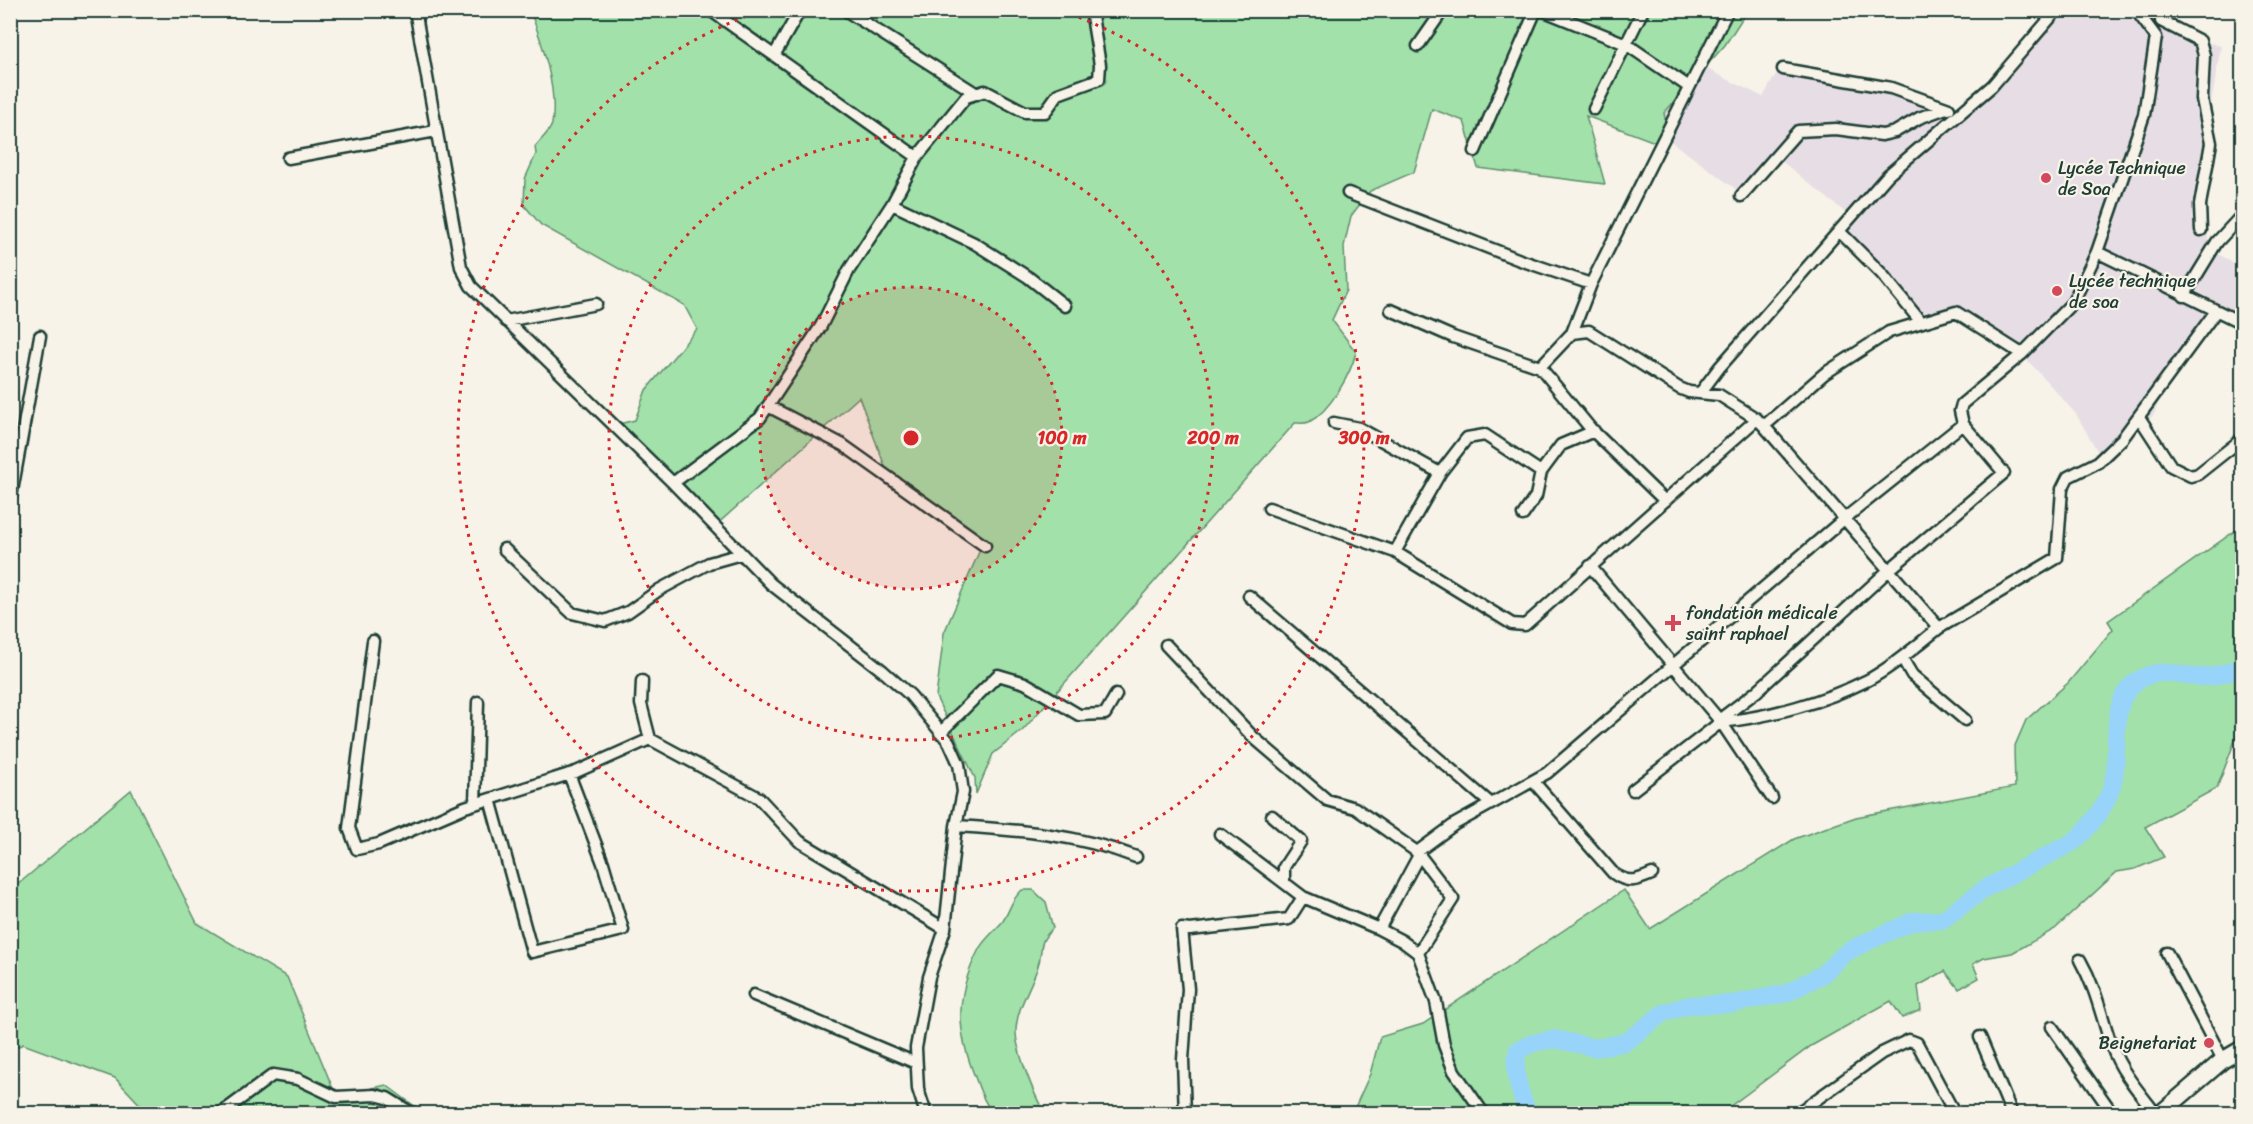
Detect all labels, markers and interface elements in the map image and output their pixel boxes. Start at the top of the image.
place label: Lycée Technique de Soa [2058,152,2186,205]
marker: Lycée Technique de Soa [2039,171,2053,185]
place label: Lycée technique de soa [2069,265,2196,318]
marker: Lycée technique de soa [2050,284,2064,298]
text: 100 m [1038,422,1087,454]
text: 200 m [1186,422,1239,454]
text: 300 m [1337,422,1390,454]
centre of rings [901,428,921,448]
place label: fondation médicale saint raphael [1685,597,1838,650]
marker: fondation médicale saint raphael [1664,614,1682,632]
place label: Beignetariat [2098,1027,2197,1059]
marker: Beignetariat [2202,1036,2216,1050]

